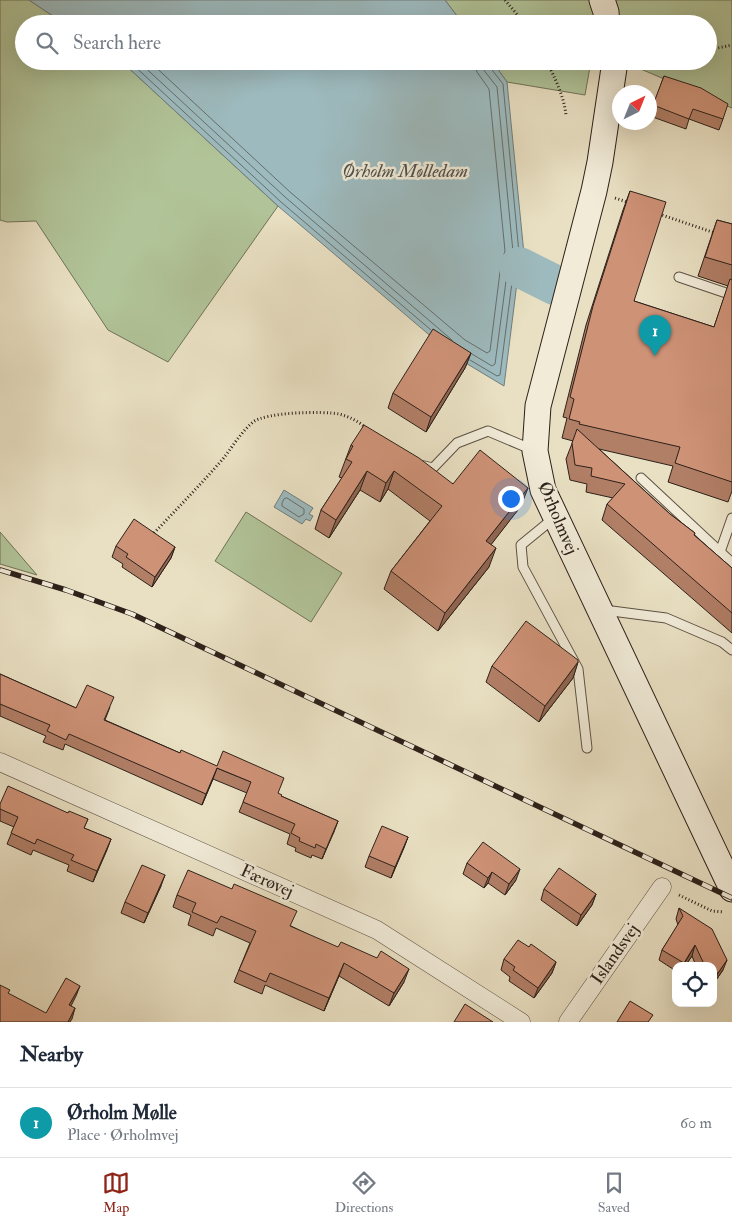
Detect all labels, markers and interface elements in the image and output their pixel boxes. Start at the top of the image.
search box [15,15,717,70]
icon: search [33,29,61,57]
text: Search here [73,31,161,55]
north arrow [612,85,657,130]
water label: Ørholm Mølledam [342,159,468,183]
pin: 1 [639,315,671,356]
street label: Ørholmvej [532,478,584,558]
your location [498,486,524,512]
street label: Færøvej [237,859,297,903]
street label: Islandsvej [586,919,644,989]
map controls [672,962,717,1007]
button: locate [672,962,717,1007]
text: Nearby [20,1041,83,1068]
text: Ørholm Mølle [67,1101,177,1125]
text: 1 [33,1113,39,1133]
text: 60 m [680,1113,712,1133]
text: Place · Ørholmvej [67,1125,178,1145]
tab: Map [102,1169,130,1216]
tab: Directions [335,1169,393,1216]
tab: Saved [598,1169,630,1216]

